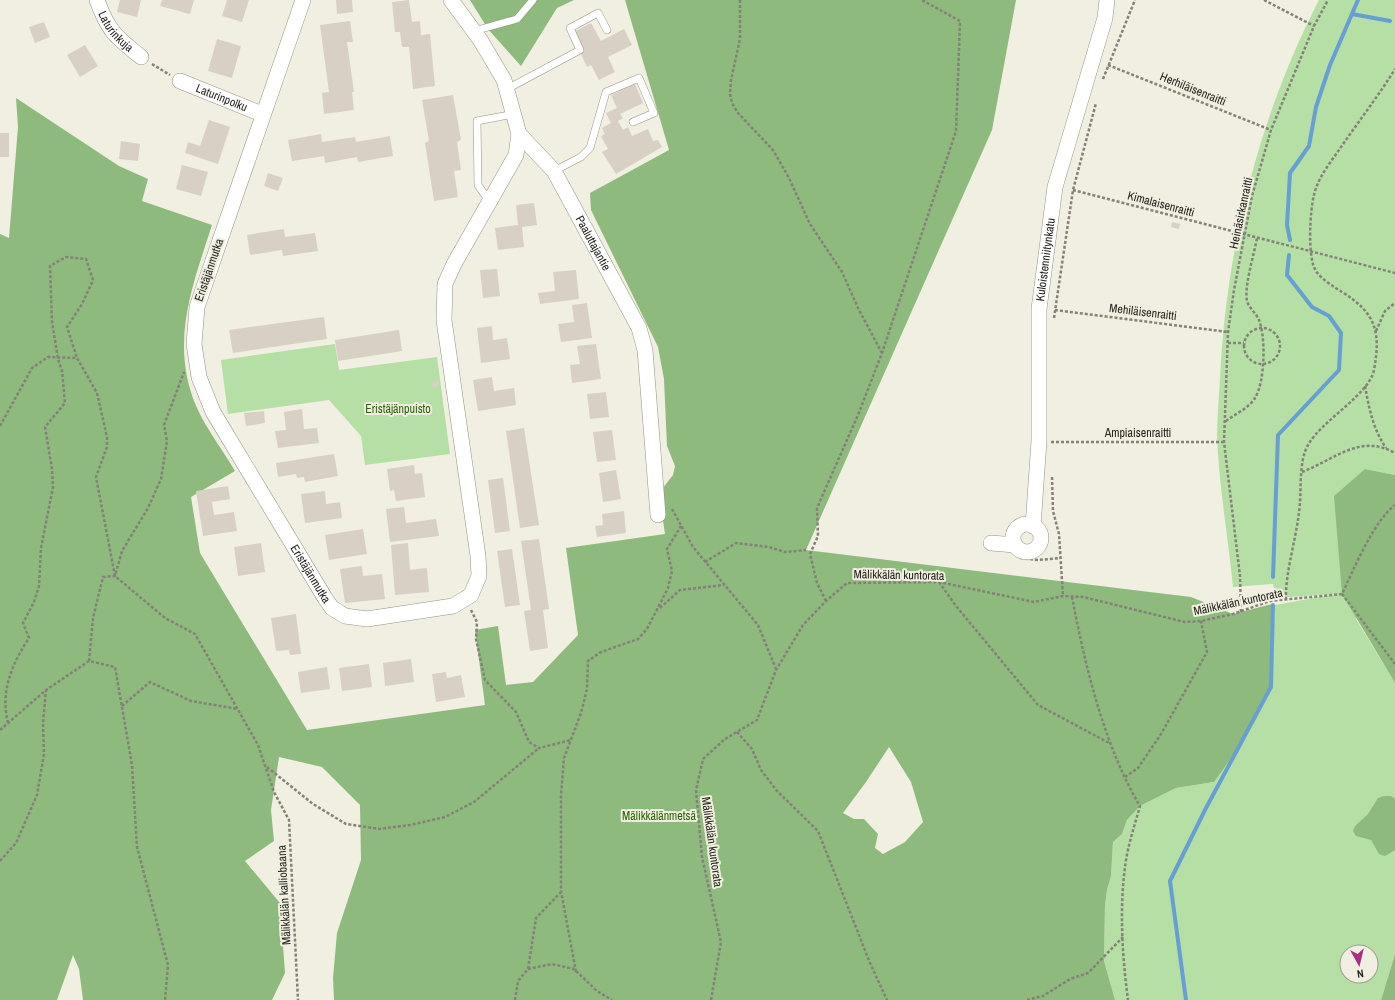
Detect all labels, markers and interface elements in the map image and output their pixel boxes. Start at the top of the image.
street label: Laturinkuja [94,9,137,56]
street label: Herhiläisenraitti [1158,68,1228,110]
street label: Laturinpolku [194,80,250,115]
street label: Heinäsirkanraitti [1226,176,1256,250]
street label: Kimalaisenraitti [1126,187,1196,221]
street label: Paaluttajantie [572,213,614,273]
street label: Kuloistenniitynkatu [1032,217,1059,302]
street label: Eristäjänmutka [191,236,227,304]
street label: Mehiläisenraitti [1108,300,1178,324]
park label: Eristäjänpuisto [365,401,431,417]
street label: Ampiaisenraitti [1104,425,1171,441]
street label: Eristäjänmutka [287,542,335,607]
street label: Mälikkälän kuntorata [853,566,945,584]
street label: Mälikkälän kuntorata [1192,585,1285,619]
street label: Mälikkälän kuntorata [698,796,726,889]
park label: Mälikkälänmetsä [622,808,696,824]
street label: Mälikkälän kalliobaana [273,844,295,945]
north arrow [1339,944,1379,984]
text: N [1356,967,1365,981]

